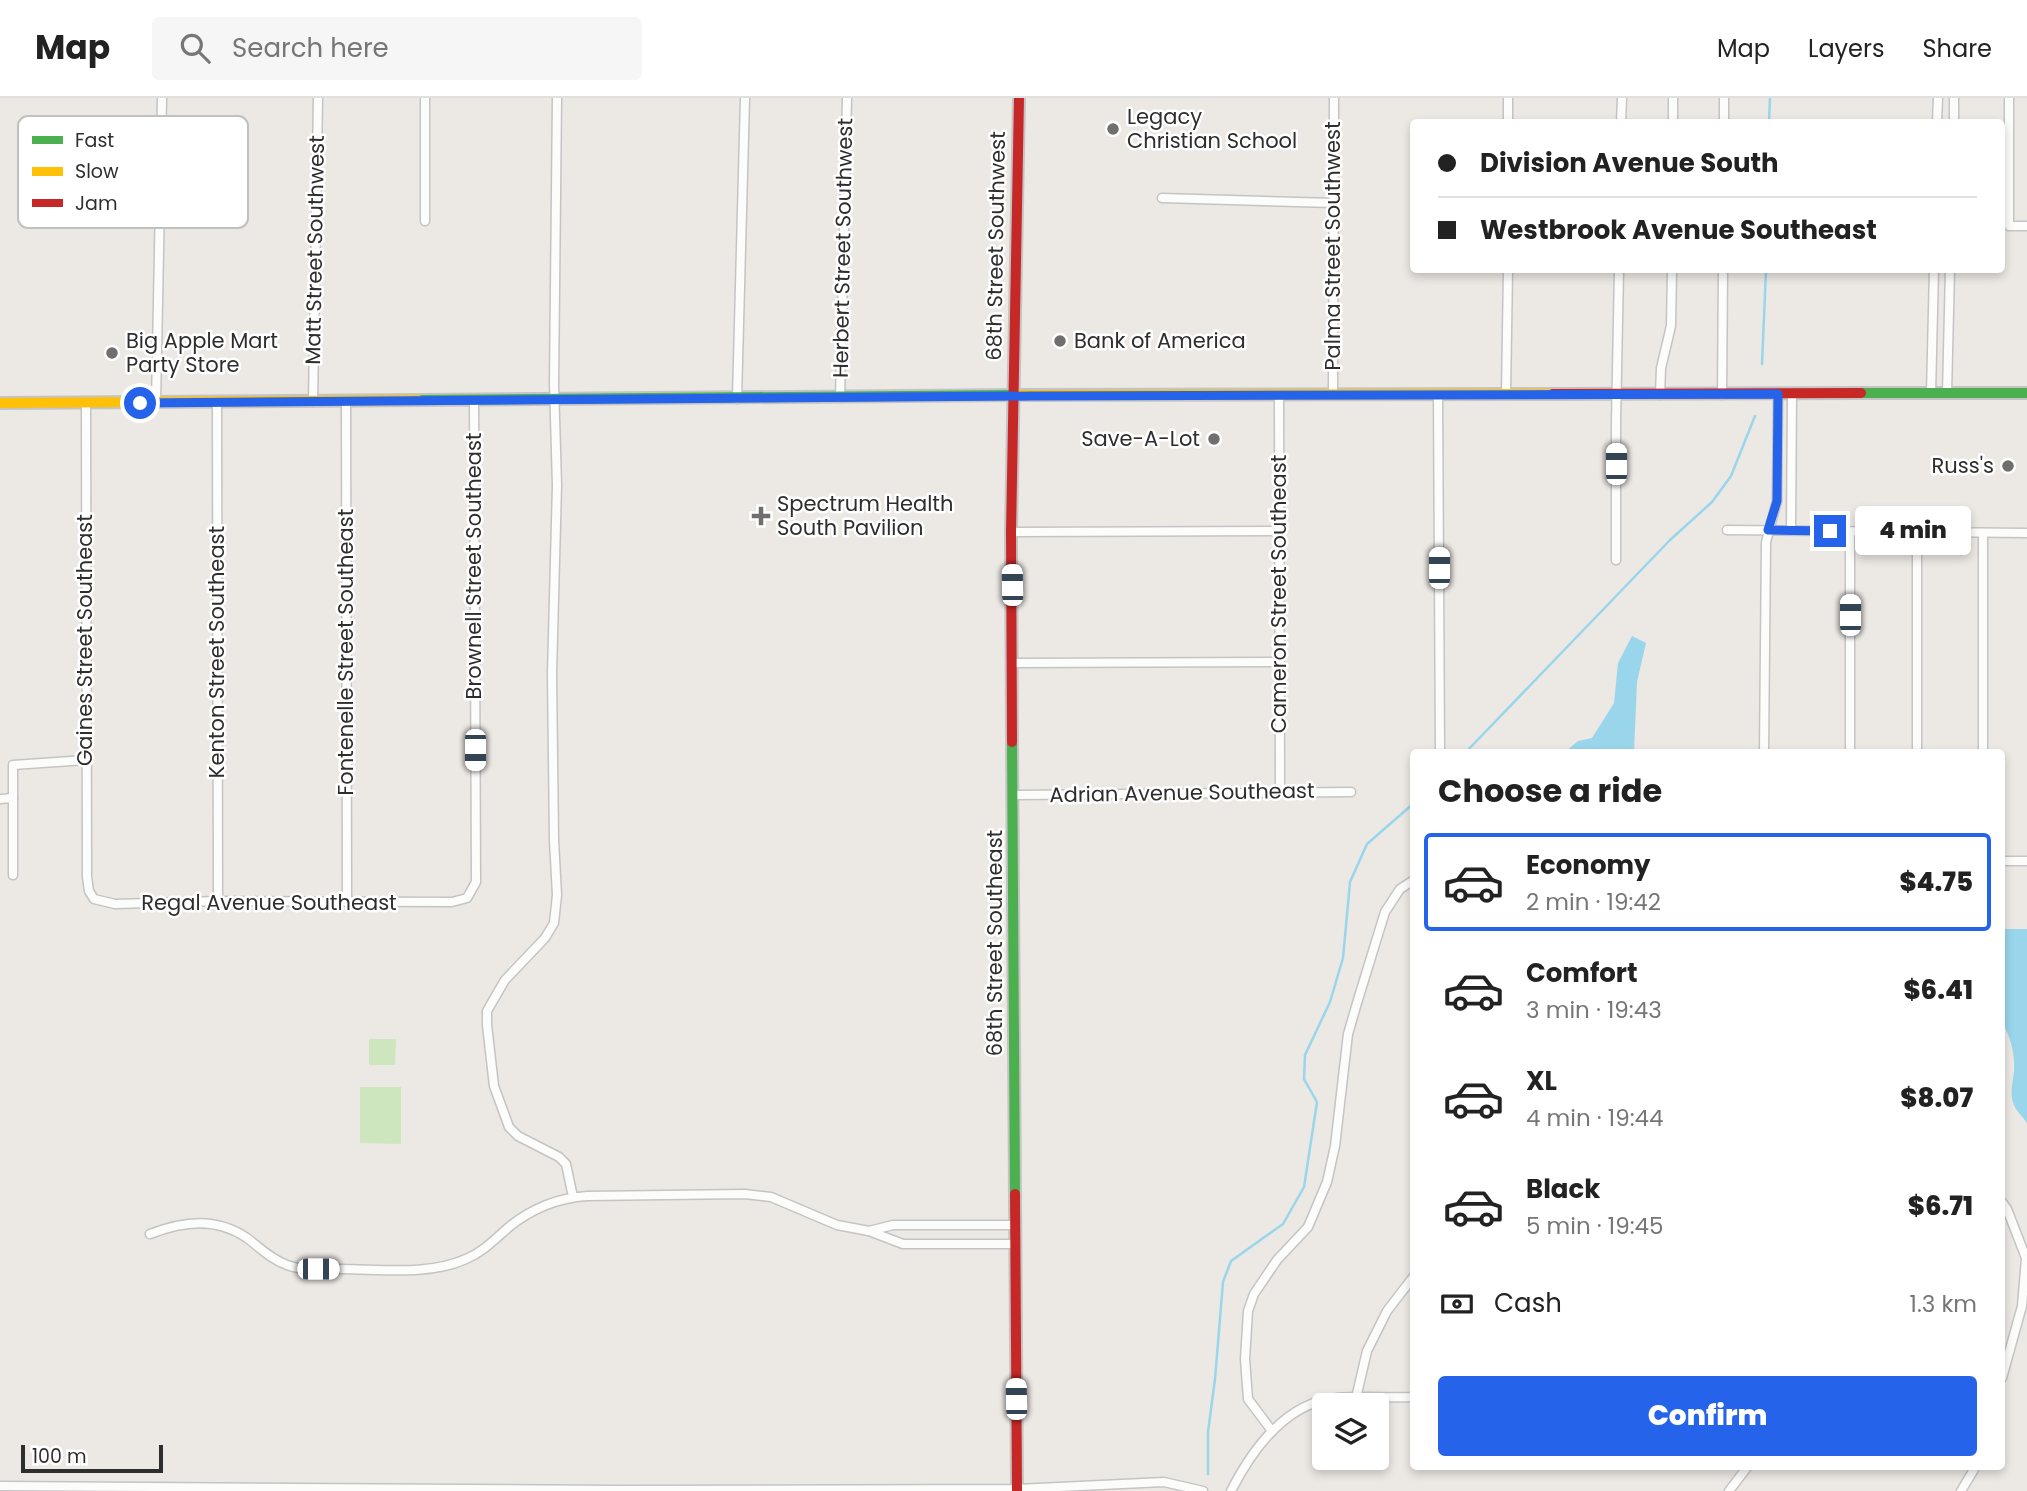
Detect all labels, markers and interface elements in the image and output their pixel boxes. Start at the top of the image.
search box [152,17,642,80]
text: Map [35,24,110,71]
icon: search [176,29,214,67]
text: Search here [232,30,389,66]
text: Map [1717,32,1770,65]
text: Layers [1808,32,1884,65]
text: Share [1922,32,1992,65]
place label: Legacy Christian School [1127,102,1297,155]
legend [18,116,248,228]
street label: Herbert Street Southwest [826,118,859,378]
marker: Legacy Christian School [1105,121,1121,137]
street label: Palma Street Southwest [1318,121,1347,371]
text: Fast [75,127,114,154]
street label: 68th Street Southwest [979,131,1012,361]
street label: Matt Street Southwest [298,135,331,365]
text: Division Avenue South [1480,145,1778,181]
text: Slow [75,158,119,185]
text: Jam [75,190,117,217]
text: Westbrook Avenue Southeast [1480,212,1877,248]
place label: Big Apple Mart Party Store [126,326,278,379]
place label: Bank of America [1074,326,1246,355]
marker: Bank of America [1052,333,1068,349]
marker: Big Apple Mart Party Store [104,345,120,361]
route start [124,387,156,419]
place label: Save-A-Lot [1081,424,1200,453]
marker: Save-A-Lot [1206,431,1222,447]
street label: Brownell Street Southeast [459,433,488,699]
car [1606,443,1627,485]
place label: Russ's [1932,451,1994,480]
street label: Cameron Street Southeast [1264,455,1293,733]
marker: Russ's [2000,458,2016,474]
place label: Spectrum Health South Pavilion [777,489,953,542]
marker: Spectrum Health South Pavilion [751,506,771,526]
callout: 4 min [1854,506,1970,556]
street label: Fontenelle Street Southeast [331,509,360,795]
street label: Gaines Street Southeast [70,514,99,766]
text: 4 min [1879,514,1947,546]
route end [1814,515,1846,547]
street label: Kenton Street Southeast [202,526,231,778]
car [1429,547,1450,589]
car [1002,564,1023,606]
car [1840,594,1861,636]
car [465,729,486,771]
text: Choose a ride [1438,768,1662,813]
street label: Adrian Avenue Southeast [1049,776,1315,809]
street label: 68th Street Southeast [980,830,1009,1056]
text: Economy [1526,847,1650,883]
icon: car [1442,851,1505,914]
text: $4.75 [1899,864,1973,900]
text: 2 min · 19:42 [1526,886,1661,918]
street label: Regal Avenue Southeast [141,888,397,917]
text: Comfort [1526,955,1638,991]
icon: car [1442,959,1505,1022]
text: $6.41 [1903,972,1973,1008]
text: 3 min · 19:43 [1526,994,1662,1026]
text: XL [1526,1063,1557,1099]
icon: car [1442,1067,1505,1130]
text: $8.07 [1900,1080,1973,1116]
text: 4 min · 19:44 [1526,1102,1664,1134]
text: Black [1526,1171,1600,1207]
icon: car [1442,1175,1505,1238]
text: $6.71 [1908,1188,1973,1224]
text: 5 min · 19:45 [1526,1210,1663,1242]
car [298,1259,340,1280]
icon: cash [1438,1285,1476,1323]
text: Cash [1494,1285,1562,1321]
text: 1.3 km [1910,1288,1977,1320]
button: Confirm [1438,1376,1977,1456]
car [1006,1378,1027,1420]
map controls [1312,1393,1389,1470]
button: layers [1312,1393,1389,1470]
scale bar [21,1442,163,1474]
text: 100 m [32,1443,87,1470]

